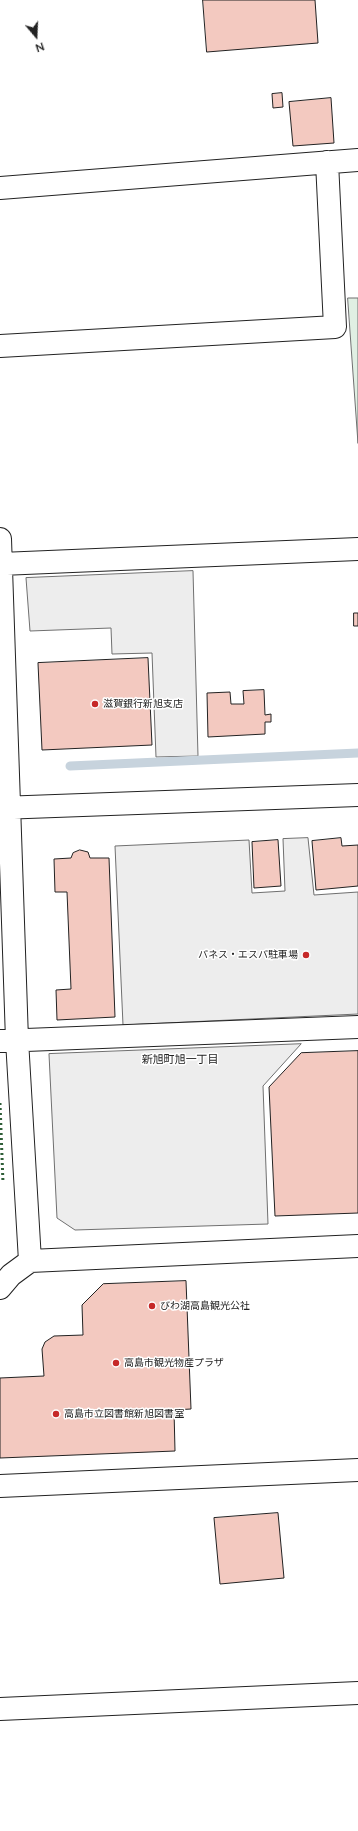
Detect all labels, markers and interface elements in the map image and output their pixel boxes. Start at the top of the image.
north arrow [16,16,56,56]
text: N [34,40,46,55]
place label: 滋賀銀行新旭支店 [103,698,183,710]
marker: 滋賀銀行新旭支店 [90,699,100,709]
place label: パネス・エスパ駐車場 [198,949,298,961]
marker: パネス・エスパ駐車場 [301,950,311,960]
district label: 新旭町旭一丁目 [142,1052,218,1066]
place label: びわ湖高島観光公社 [160,1300,250,1312]
marker: びわ湖高島観光公社 [147,1301,157,1311]
place label: 高島市観光物産プラザ [124,1357,224,1369]
marker: 高島市観光物産プラザ [111,1358,121,1368]
place label: 高島市立図書館新旭図書室 [64,1408,184,1420]
marker: 高島市立図書館新旭図書室 [51,1409,61,1419]

